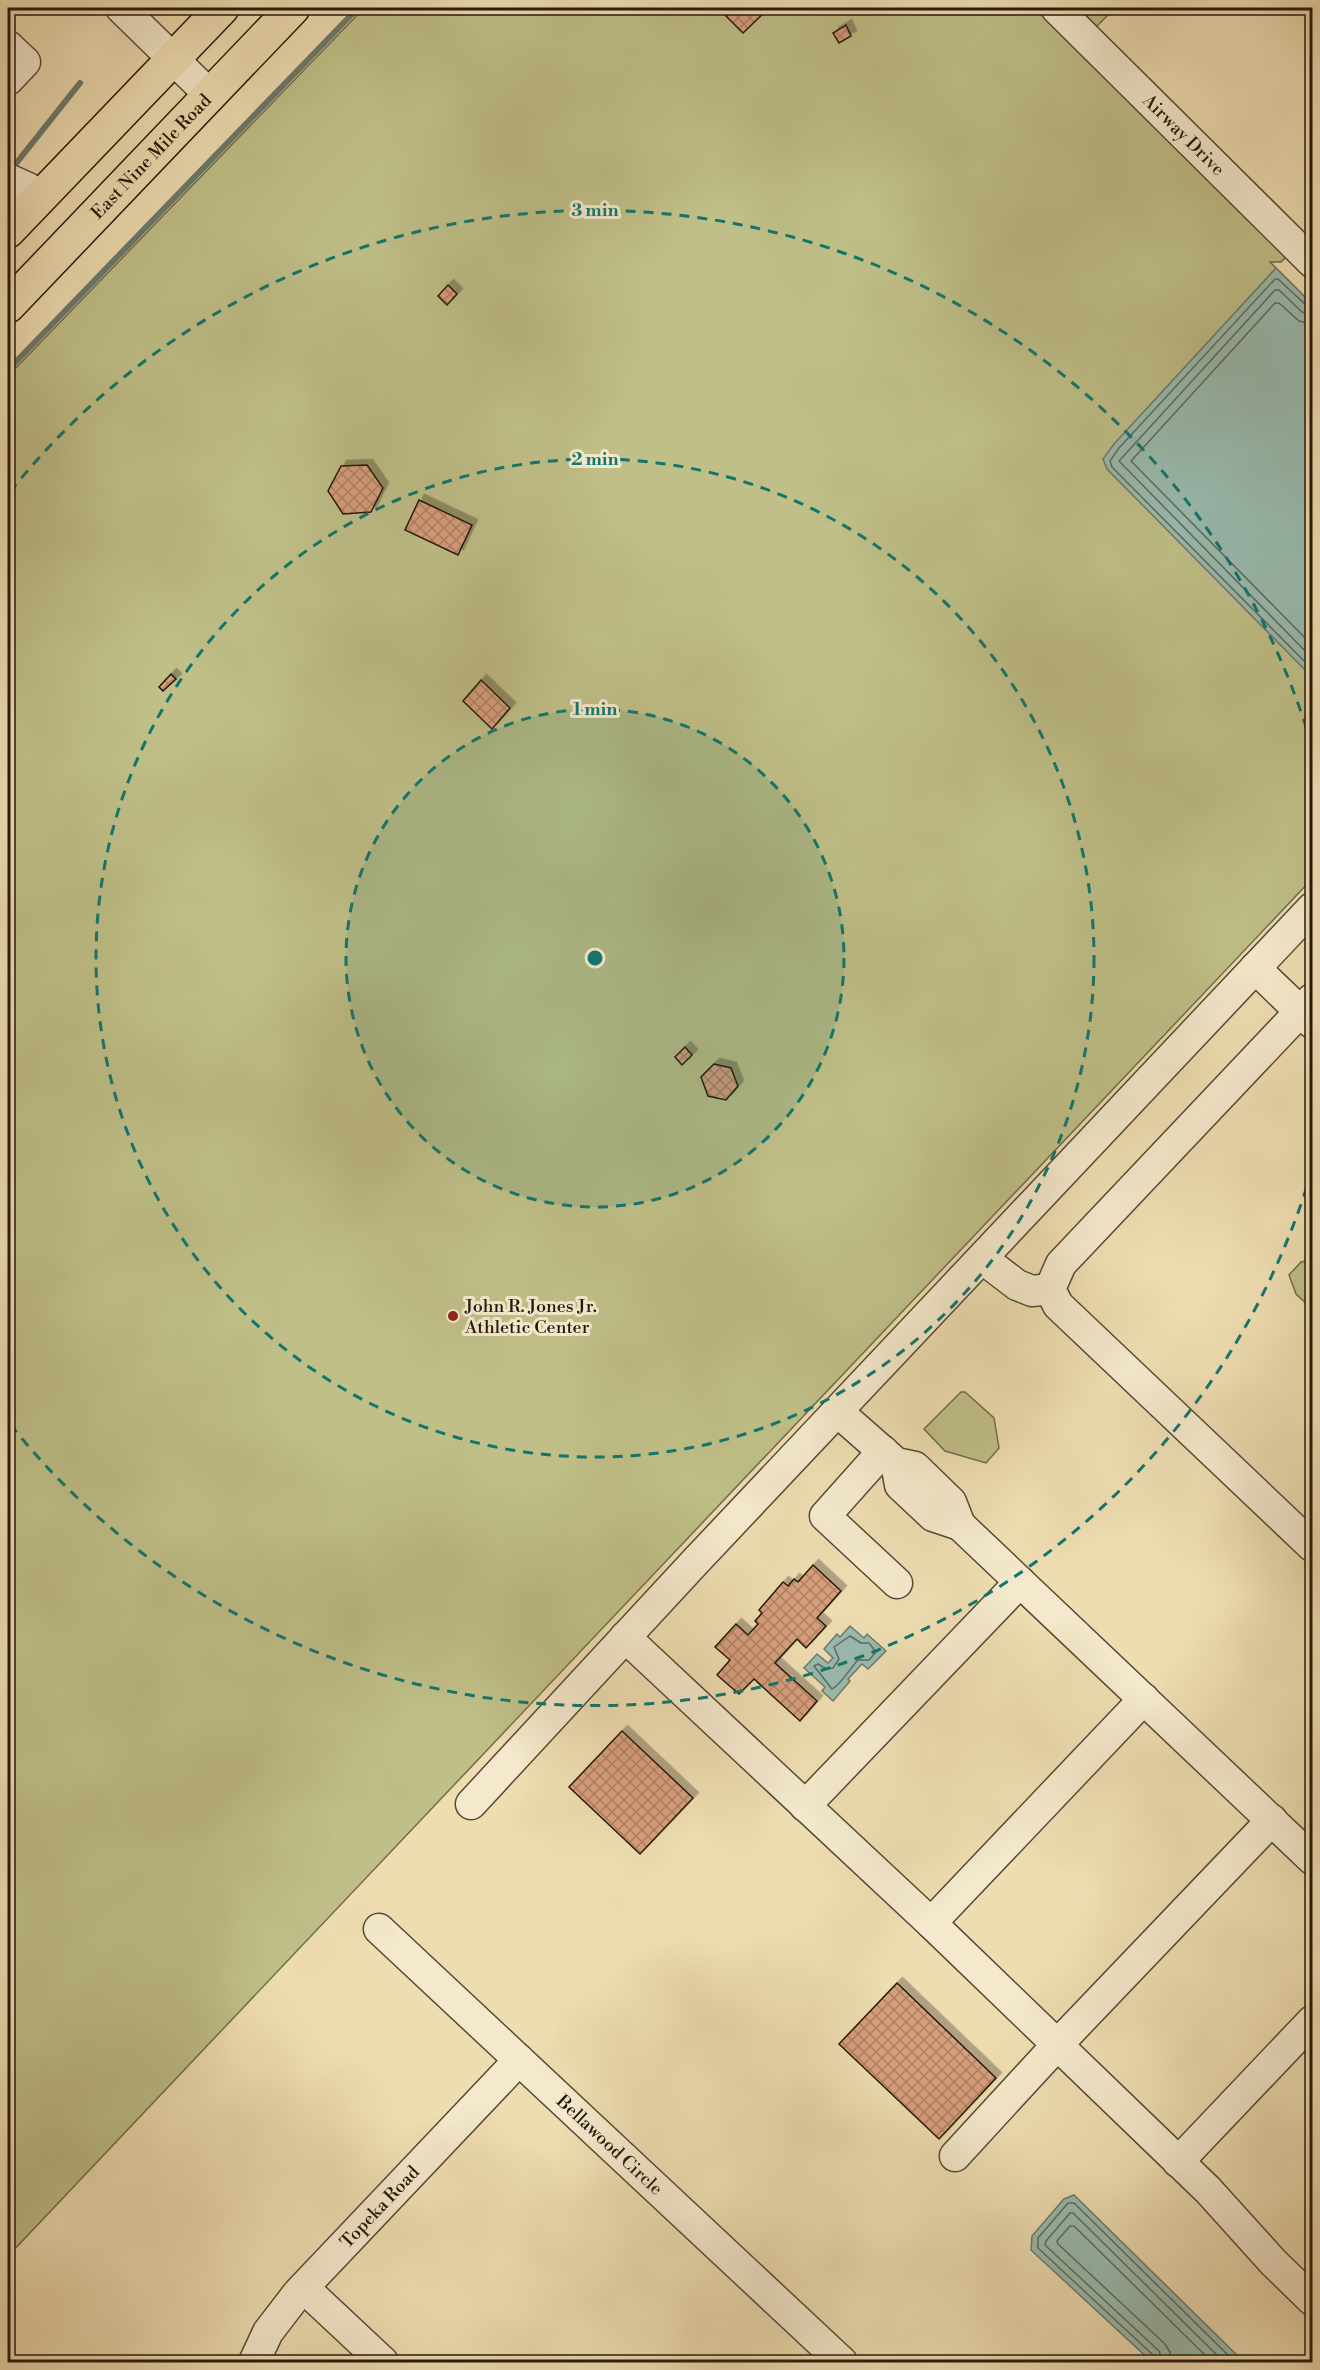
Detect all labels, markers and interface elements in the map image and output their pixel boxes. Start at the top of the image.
street label: East Nine Mile Road [86,89,217,224]
street label: Airway Drive [1137,89,1229,181]
text: 3 min [572,199,618,222]
text: 2 min [571,448,619,471]
text: 1 min [573,698,617,721]
centre of rings [585,948,605,968]
place label: John R. Jones Jr. Athletic Center [464,1295,597,1339]
marker: John R. Jones Jr. Athletic Center [446,1309,460,1323]
street label: Bellawood Circle [551,2089,667,2200]
street label: Topeka Road [335,2161,425,2253]

